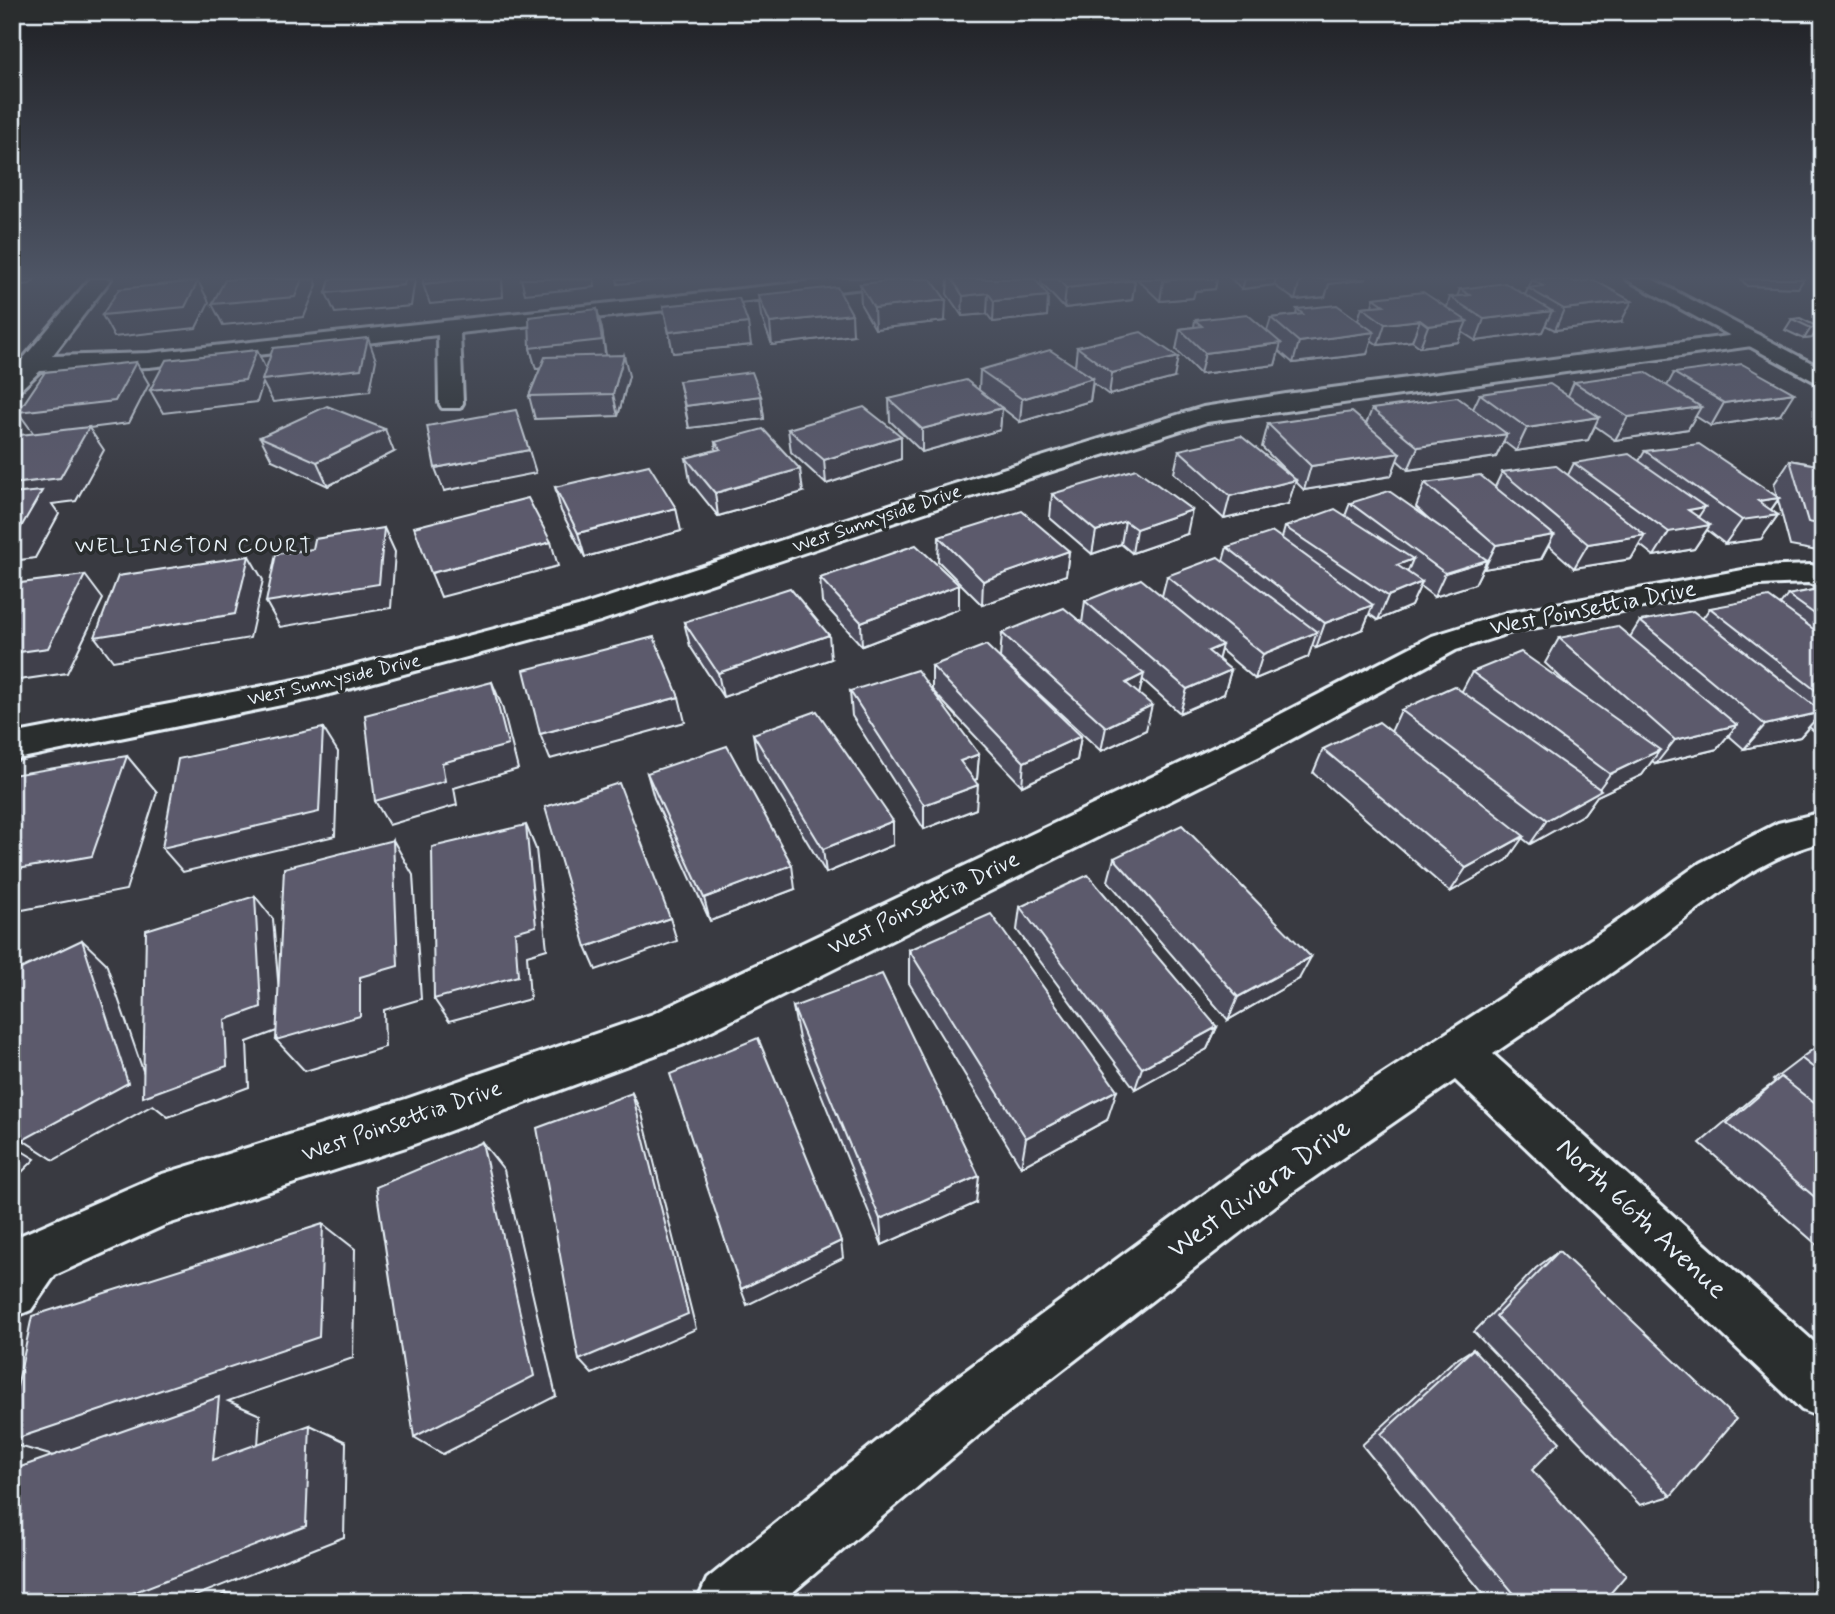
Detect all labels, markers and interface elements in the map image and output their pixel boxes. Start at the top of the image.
street label: West Sunnyside Drive [789,478,965,561]
district label: WELLINGTON COURT [75,532,313,560]
street label: West Poinsettia Drive [1487,574,1699,644]
street label: West Sunnyside Drive [245,648,423,713]
street label: West Poinsettia Drive [823,845,1025,963]
street label: West Poinsettia Drive [298,1074,506,1170]
street label: West Riviera Drive [1161,1110,1359,1268]
street label: North 66th Avenue [1547,1130,1735,1308]

